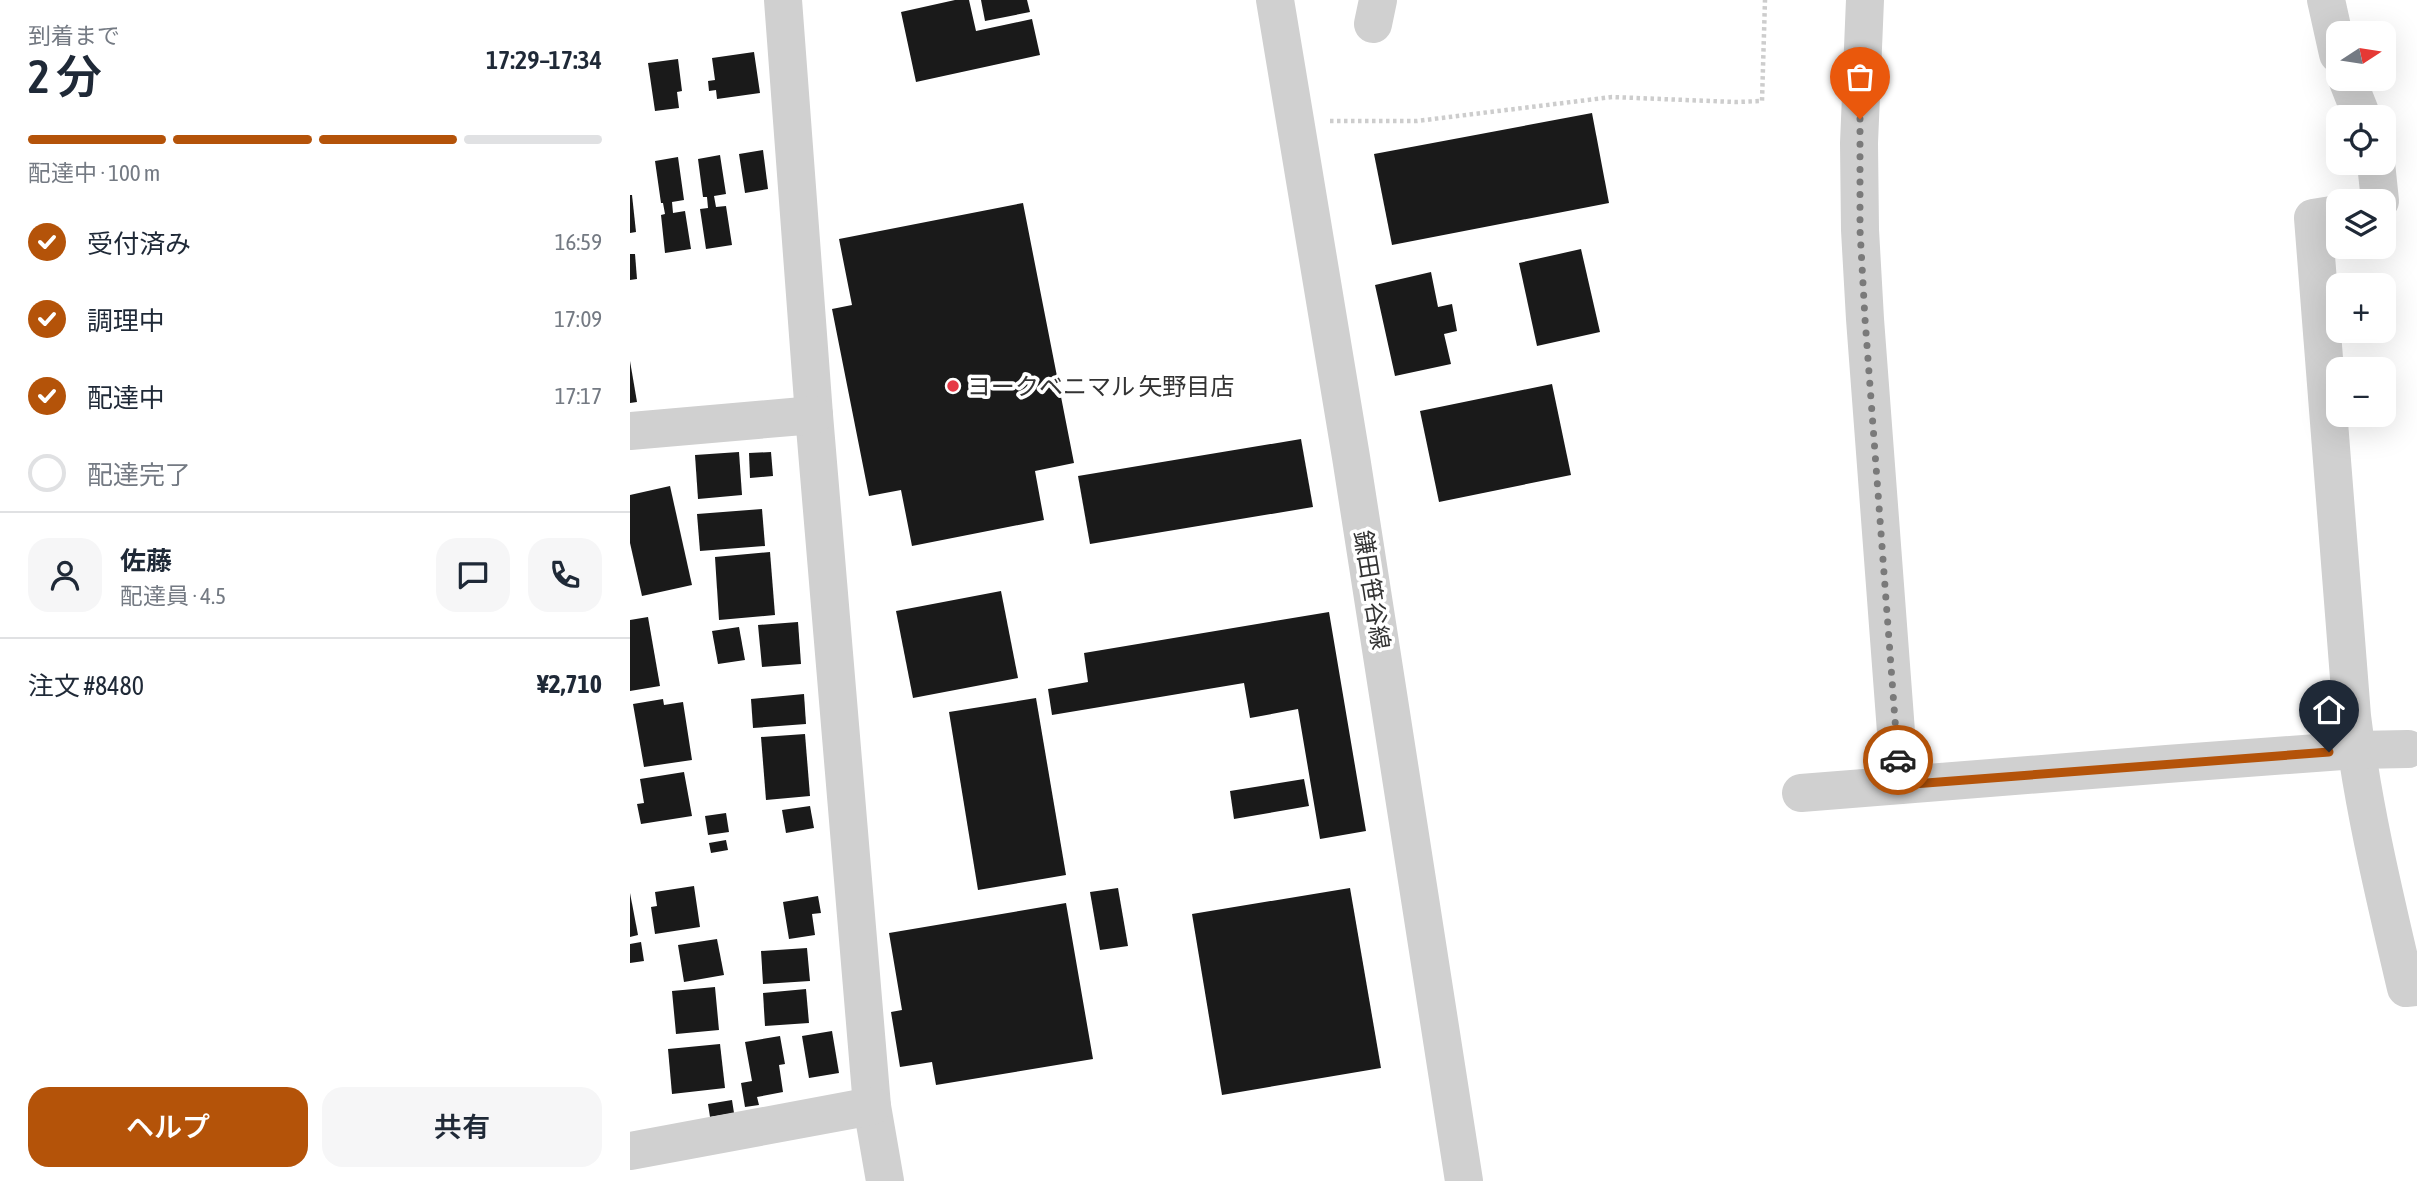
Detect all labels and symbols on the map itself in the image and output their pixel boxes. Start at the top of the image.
north arrow [2326,21,2396,91]
pin [1830,47,1890,119]
place label: ヨークベニマル 矢野目店 [967,373,1234,400]
marker: ヨークベニマル 矢野目店 [945,378,961,394]
street label: 鎌田笹谷線 [1349,529,1395,651]
pin [2299,680,2359,752]
courier [1863,725,1933,795]

